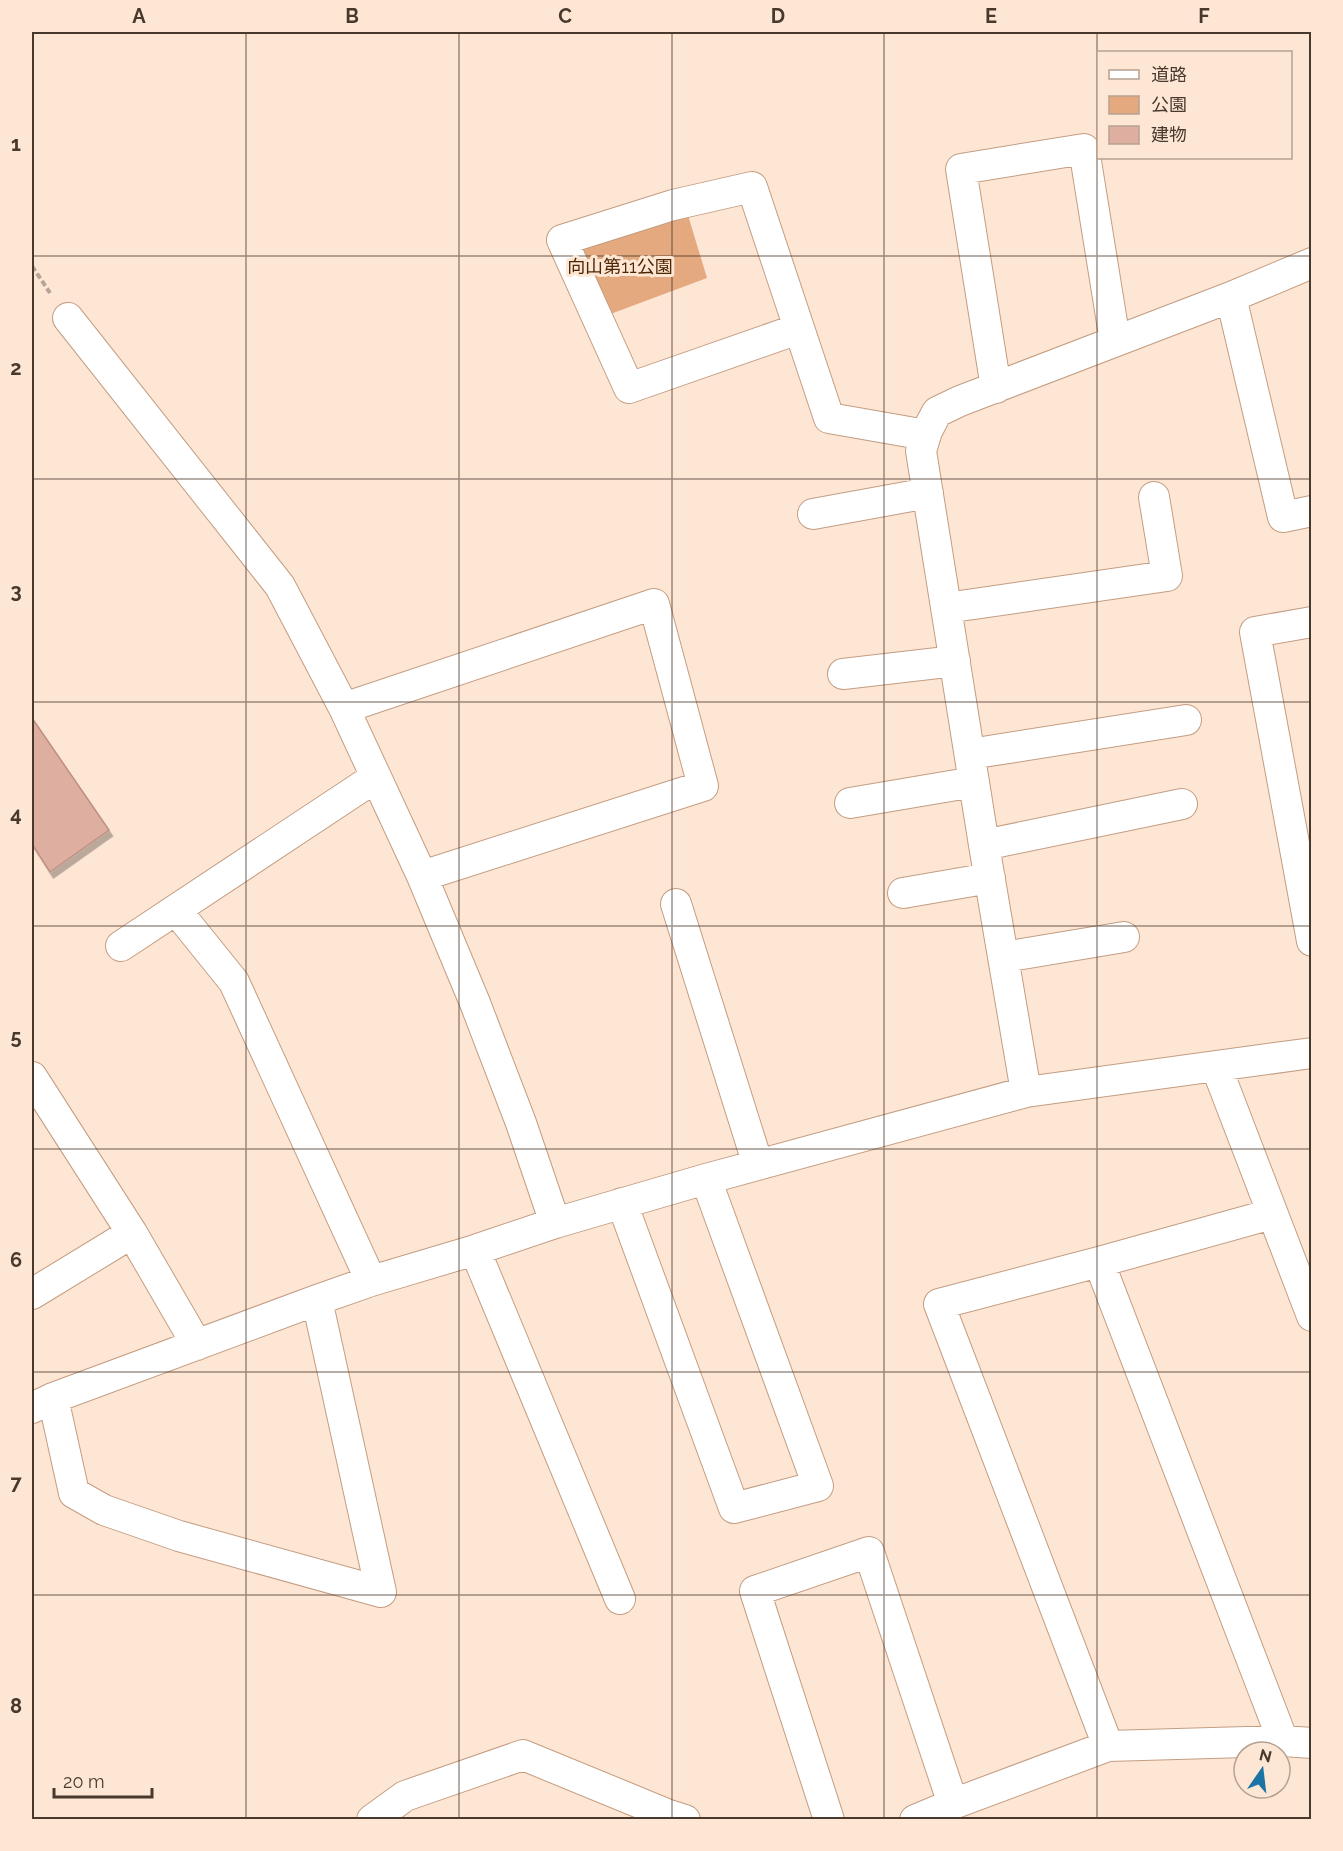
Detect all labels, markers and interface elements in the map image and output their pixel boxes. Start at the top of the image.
text: A [132,4,146,28]
text: B [345,4,359,28]
text: C [558,4,572,28]
text: D [771,4,785,28]
text: E [985,4,997,28]
text: F [1198,4,1210,28]
legend [1097,51,1292,159]
text: 道路 [1151,64,1187,85]
text: 公園 [1151,94,1187,115]
text: 建物 [1151,124,1187,145]
text: 1 [11,132,21,156]
park label: 向山第11公園 [567,256,673,277]
text: 2 [10,356,22,380]
text: 3 [10,579,22,603]
text: 4 [10,802,22,826]
text: 5 [10,1025,22,1049]
text: 6 [10,1248,22,1272]
text: 7 [10,1471,22,1495]
text: 8 [10,1694,22,1718]
north arrow [1232,1740,1292,1800]
text: N [1257,1745,1274,1767]
scale bar [54,1761,152,1799]
text: 20 m [63,1771,105,1792]

